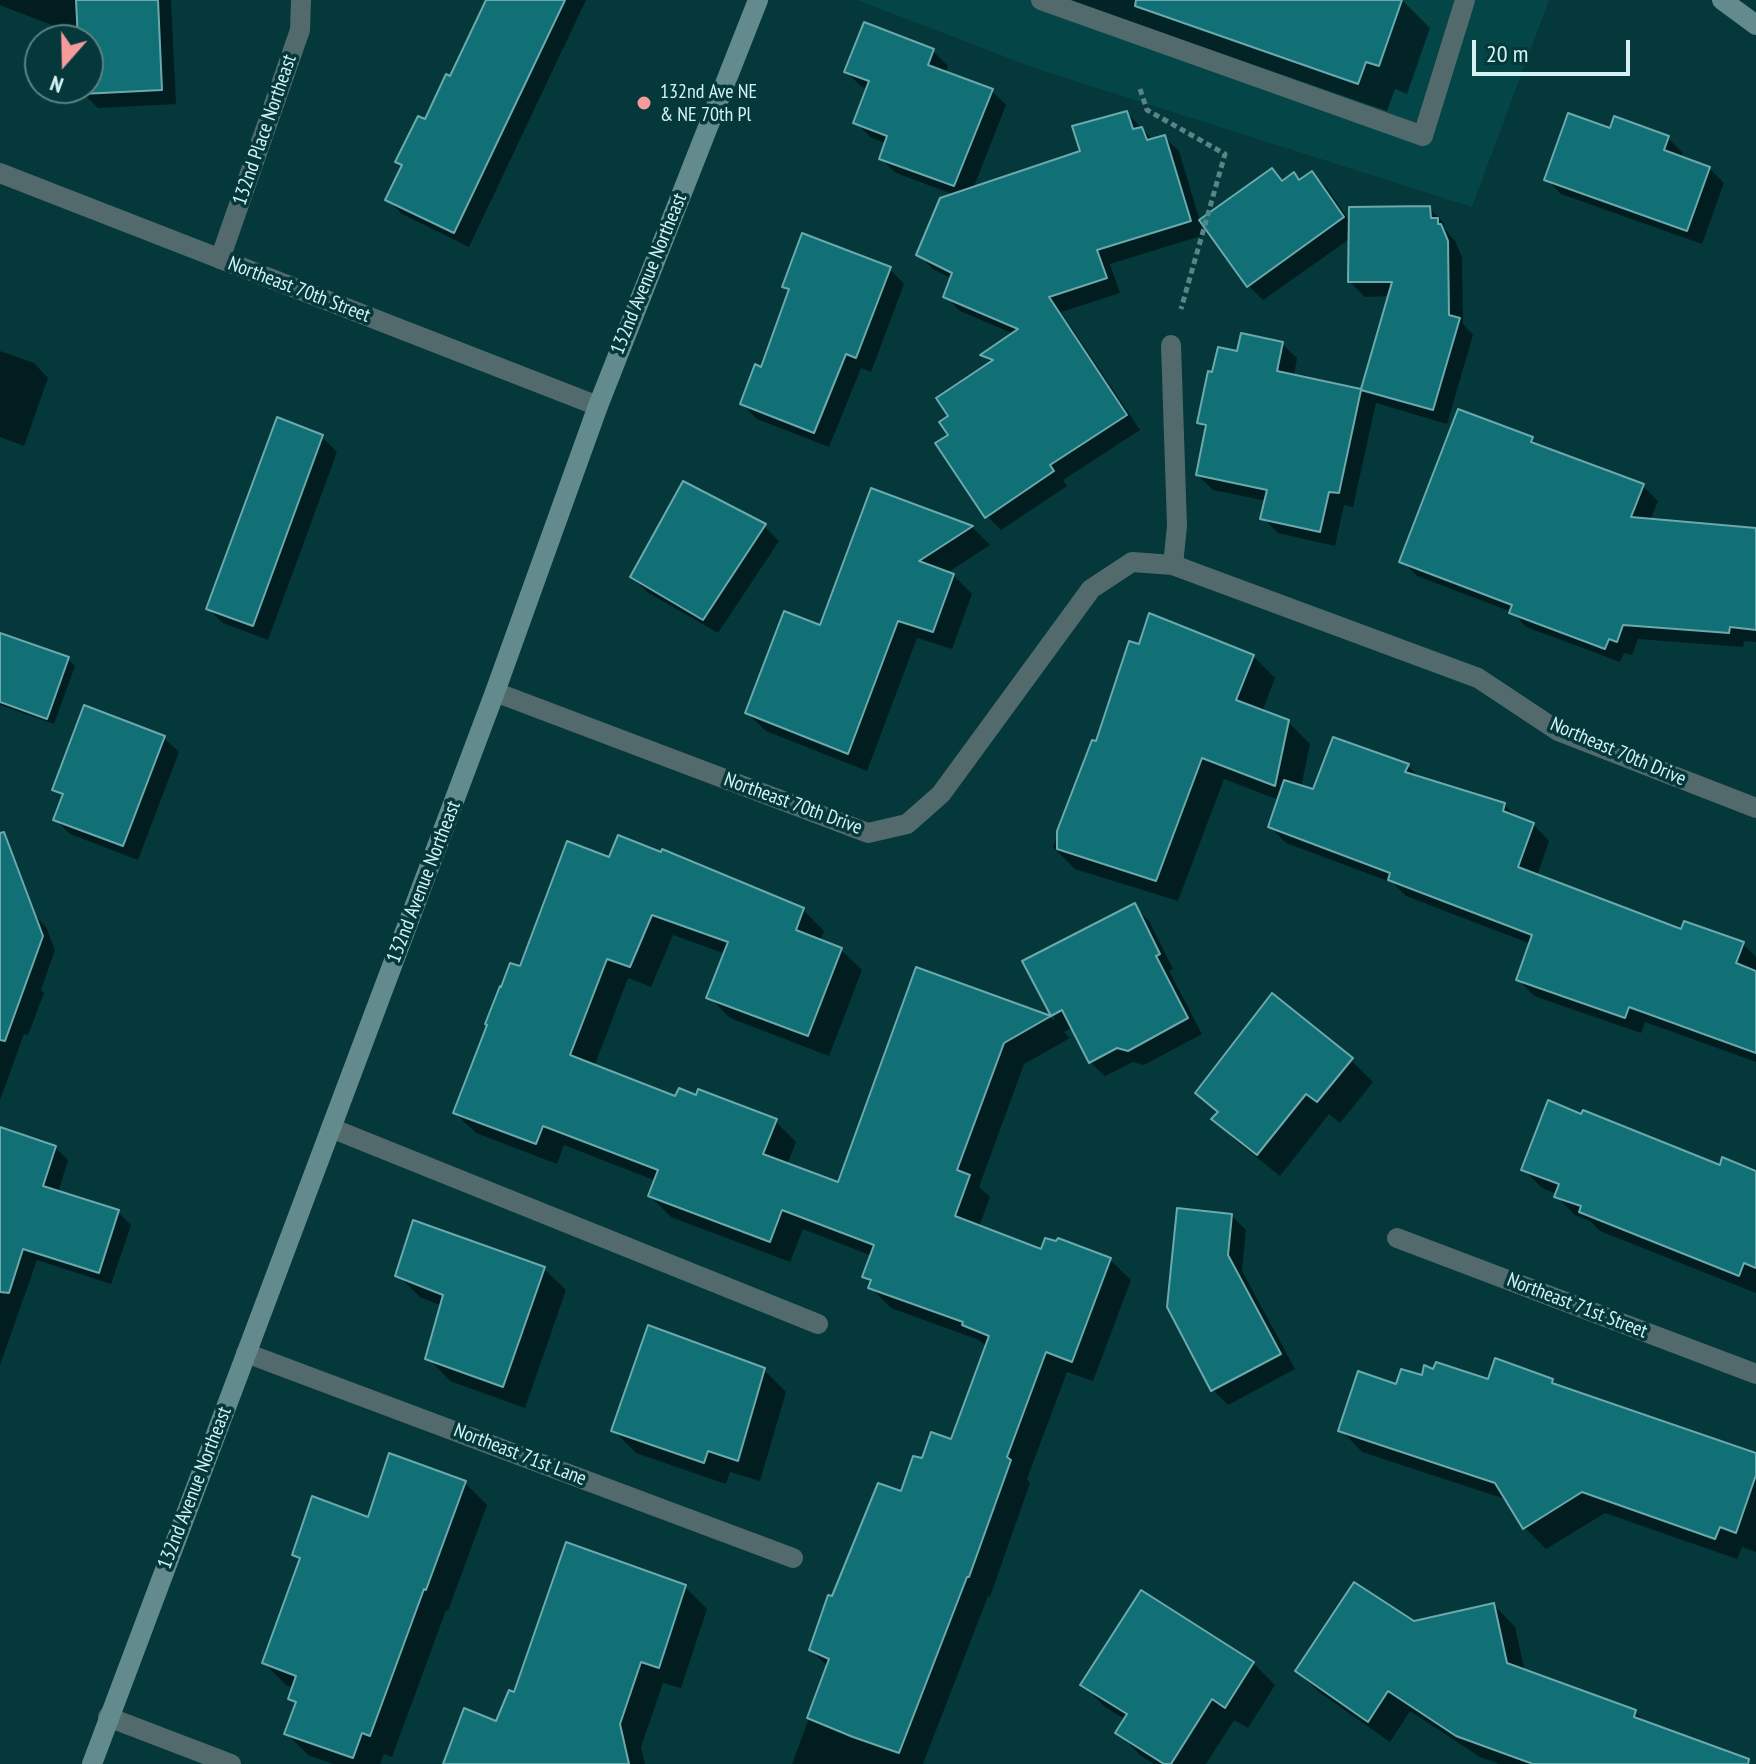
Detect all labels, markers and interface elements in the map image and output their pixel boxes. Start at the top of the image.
north arrow [24,24,104,104]
scale bar [1476,24,1634,74]
text: 20 m [1486,38,1528,69]
street label: 132nd Place Northeast [228,51,302,209]
text: N [46,69,67,100]
place label: 132nd Ave NE & NE 70th Pl [660,80,757,127]
marker: 132nd Ave NE & NE 70th Pl [635,94,653,112]
street label: 132nd Avenue Northeast [606,190,692,358]
street label: Northeast 70th Street [225,252,373,328]
street label: Northeast 70th Drive [1546,713,1690,791]
street label: Northeast 70th Drive [721,768,865,840]
street label: 132nd Avenue Northeast [382,798,466,966]
street label: Northeast 71st Street [1503,1268,1651,1344]
street label: 132nd Avenue Northeast [153,1404,237,1572]
street label: Northeast 71st Lane [450,1419,590,1491]

